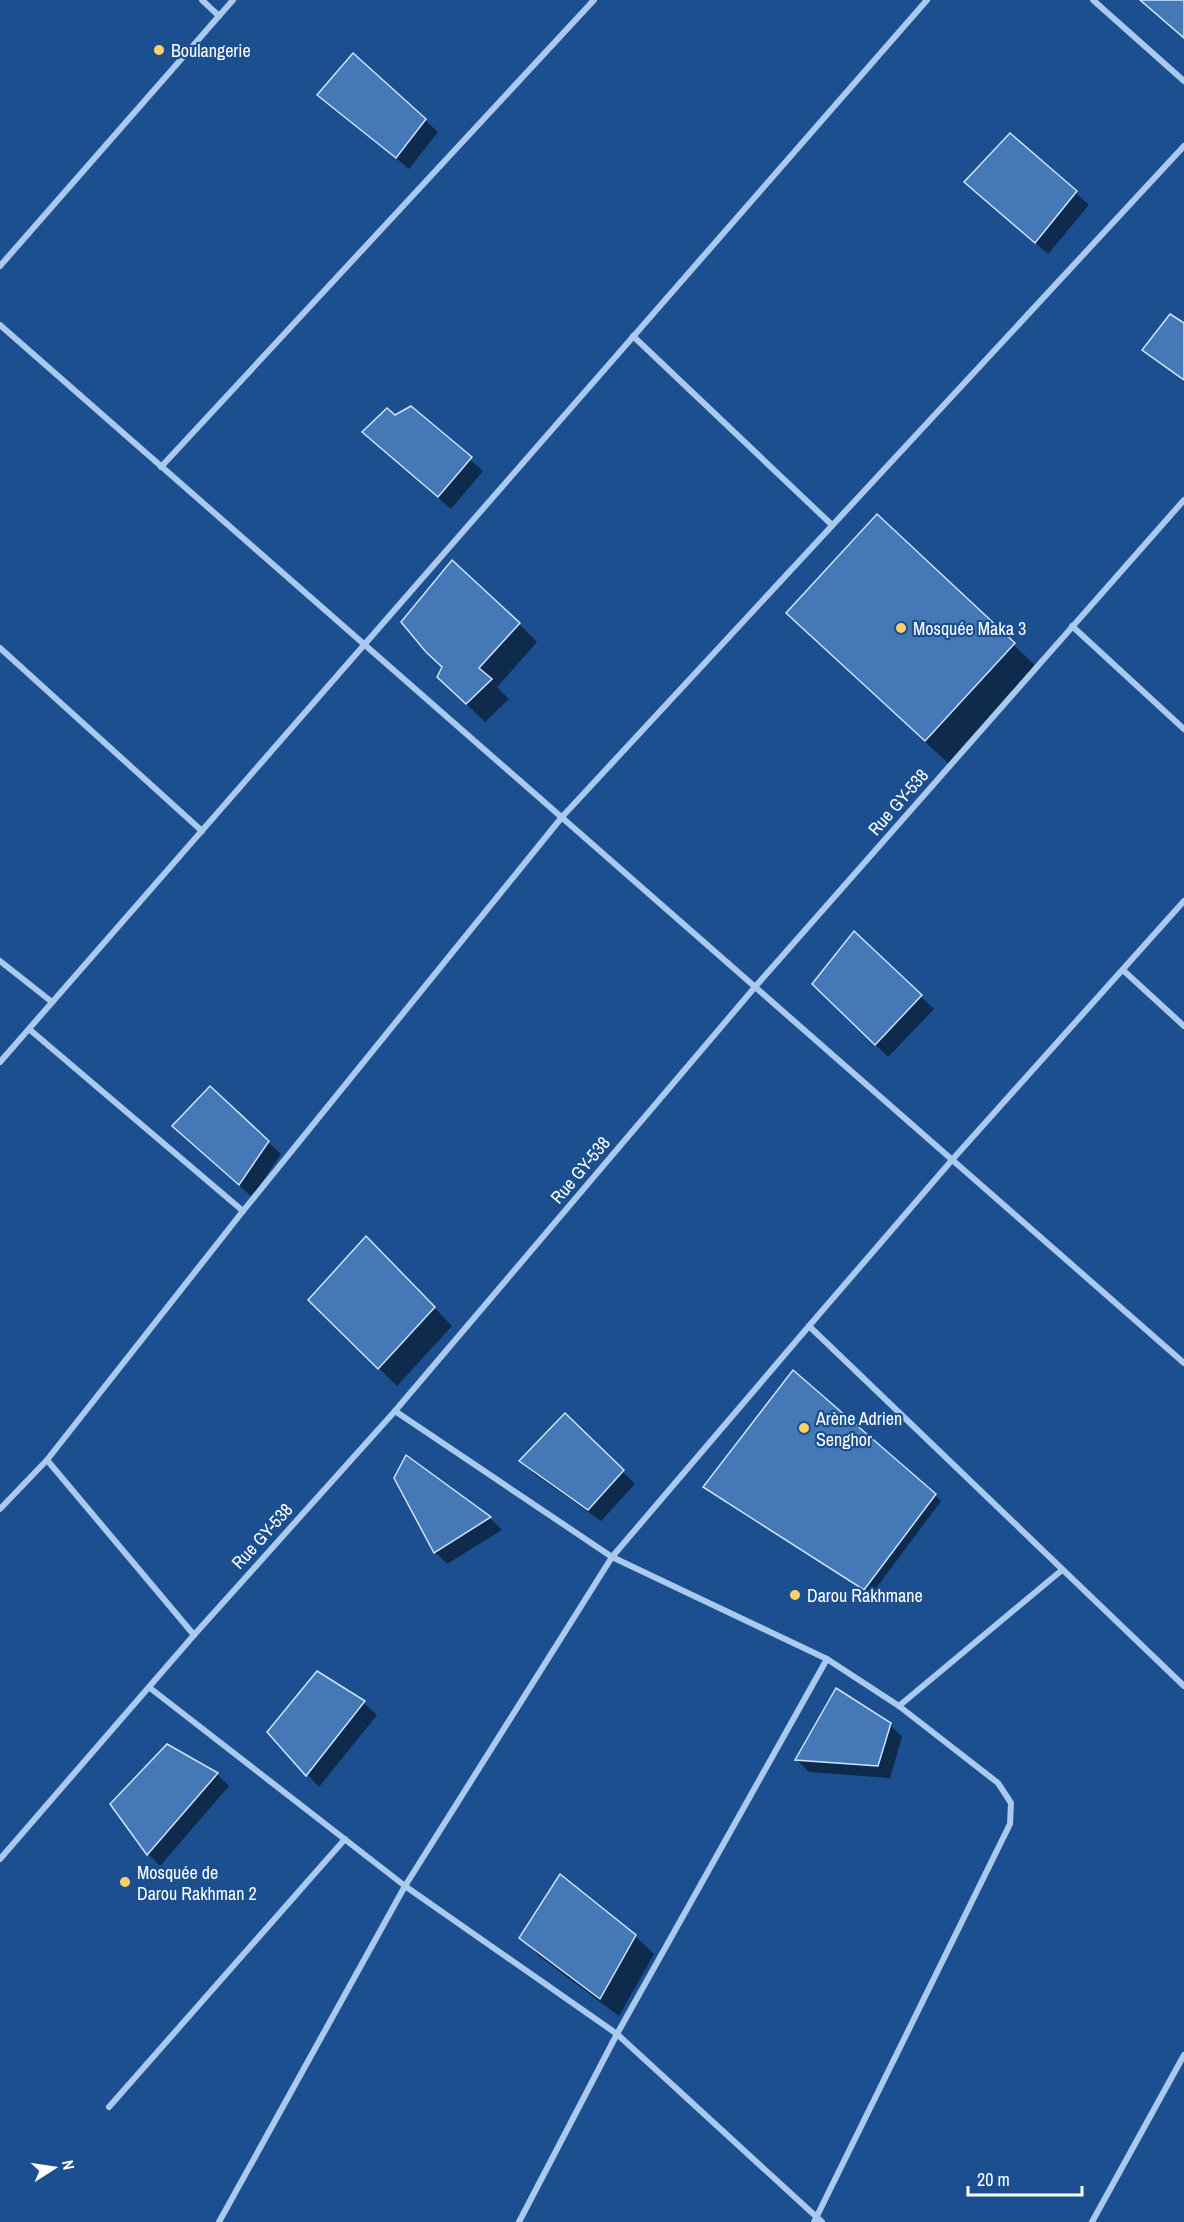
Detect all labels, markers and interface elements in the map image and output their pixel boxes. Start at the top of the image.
place label: Boulangerie [171,38,251,63]
marker: Boulangerie [152,43,166,57]
place label: Mosquée Maka 3 [913,616,1026,641]
marker: Mosquée Maka 3 [894,621,908,635]
street label: Rue GY-538 [862,763,934,841]
street label: Rue GY-538 [544,1131,616,1209]
place label: Arène Adrien Senghor [815,1406,902,1452]
marker: Arène Adrien Senghor [797,1421,811,1435]
street label: Rue GY-538 [226,1498,298,1574]
place label: Darou Rakhmane [807,1583,923,1608]
marker: Darou Rakhmane [788,1588,802,1602]
place label: Mosquée de Darou Rakhman 2 [137,1860,257,1906]
marker: Mosquée de Darou Rakhman 2 [118,1875,132,1889]
north arrow [24,2138,84,2198]
text: N [57,2158,80,2172]
scale bar [968,2159,1082,2197]
text: 20 m [977,2167,1010,2192]

